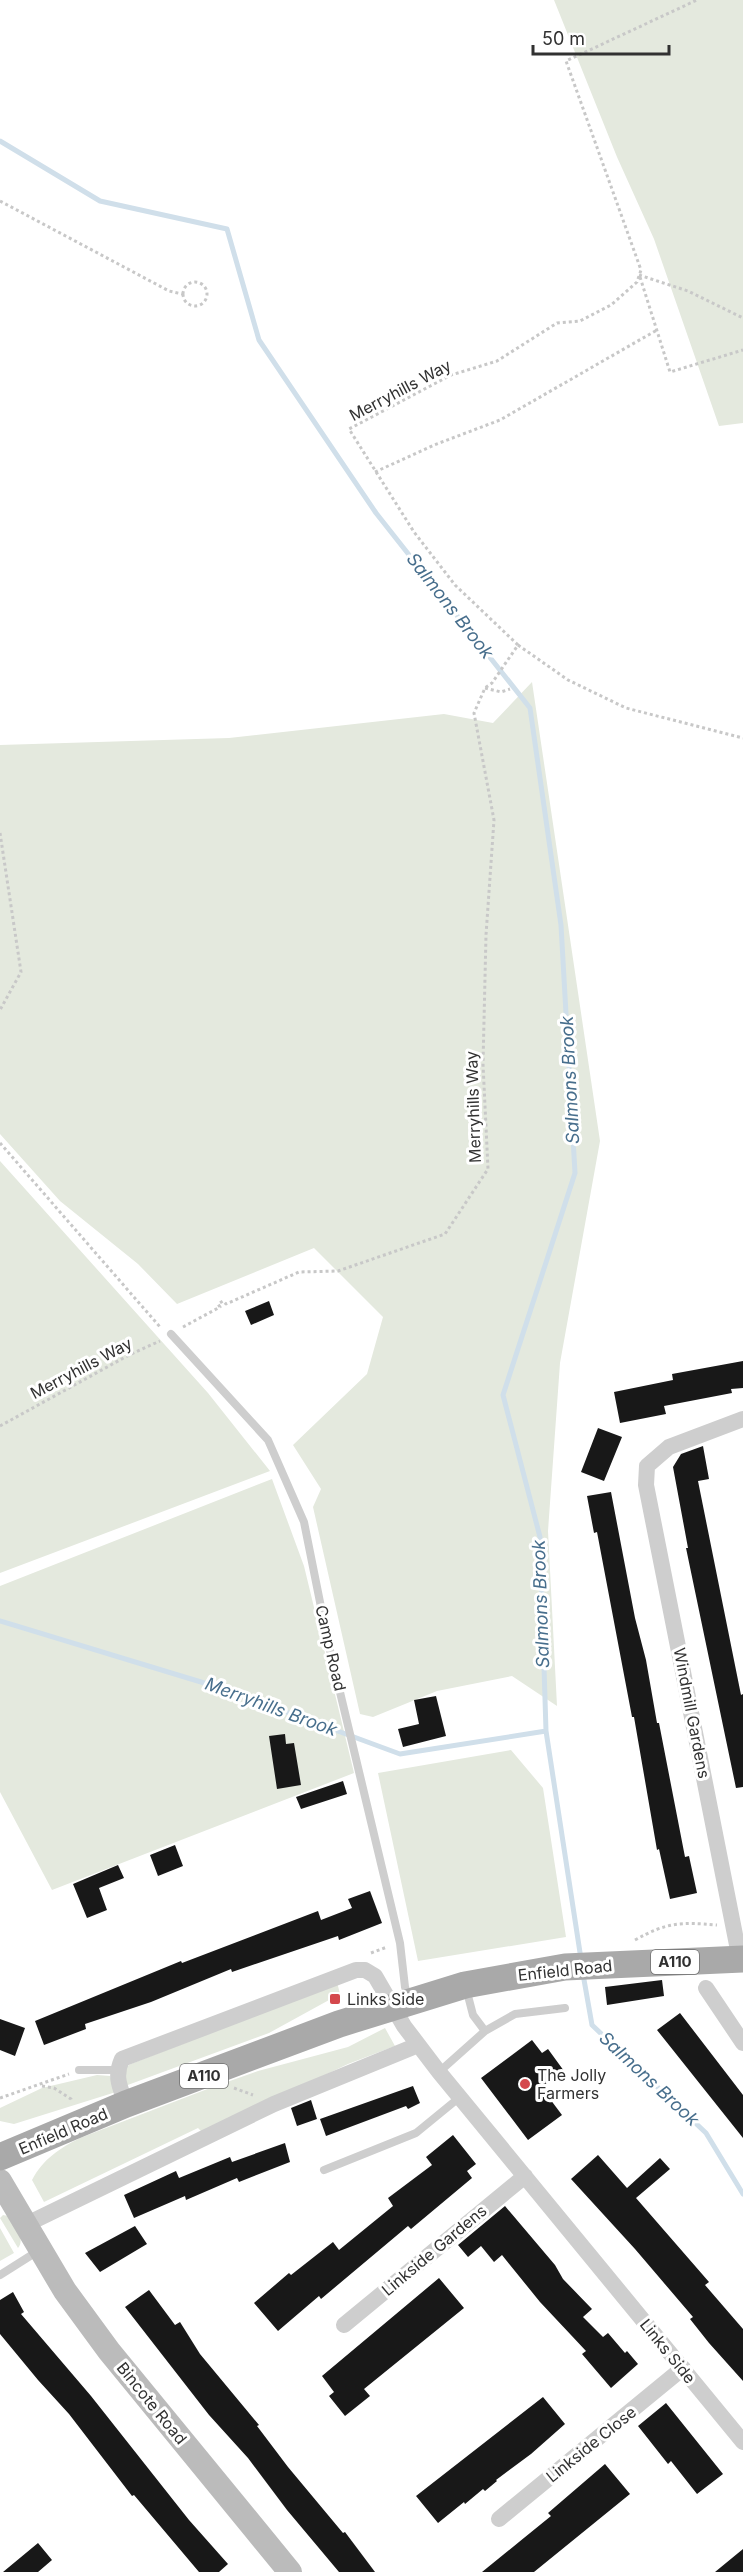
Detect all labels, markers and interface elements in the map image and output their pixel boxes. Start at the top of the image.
scale bar [533,18,670,56]
text: 50 m [542,28,585,49]
street label: Merryhills Way [346,355,454,425]
water label: Salmons Brook [403,549,499,664]
water label: Salmons Brook [556,1014,583,1145]
street label: Merryhills Way [461,1051,485,1163]
street label: Merryhills Way [27,1333,135,1403]
water label: Salmons Brook [528,1538,553,1669]
street label: Camp Road [311,1603,351,1693]
street label: Windmill Gardens [670,1646,714,1780]
water label: Merryhills Brook [202,1673,341,1741]
road number: A110 [651,1950,699,1974]
street label: Enfield Road [517,1955,613,1985]
place label: Links Side [347,1989,424,2009]
marker: Links Side [328,1992,342,2006]
water label: Salmons Brook [595,2027,704,2131]
road number: A110 [180,2064,228,2088]
place label: The Jolly Farmers [537,2065,606,2103]
marker: The Jolly Farmers [518,2077,532,2091]
street label: Enfield Road [15,2103,111,2159]
street label: Linkside Gardens [377,2200,491,2300]
street label: Links Side [636,2315,700,2387]
street label: Bincote Road [113,2358,191,2448]
street label: Linkside Close [542,2402,640,2486]

